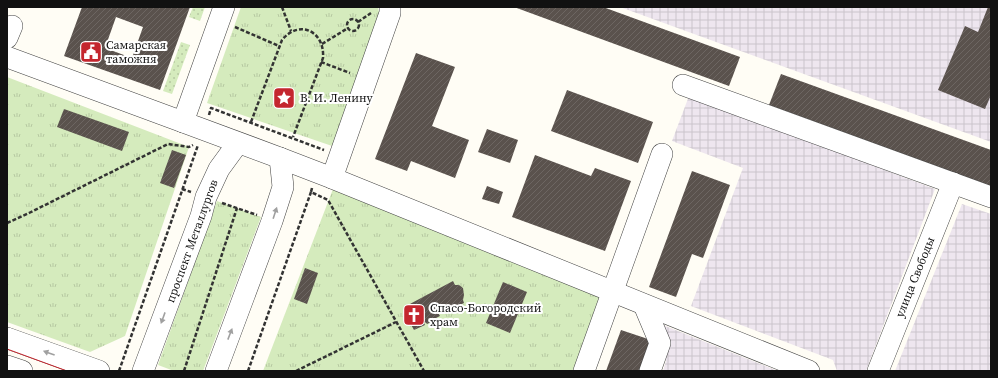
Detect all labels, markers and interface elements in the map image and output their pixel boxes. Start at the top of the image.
place label: Самарская таможня [106,37,166,67]
public building icon: Самарская таможня [78,39,104,65]
place icon: В. И. Ленину [271,85,297,111]
place label: В. И. Ленину [300,90,373,106]
street label: проспект Металлургов [162,177,222,305]
one-way arrow [272,206,278,218]
street label: улица Свободы [892,234,938,320]
place label: Спасо-Богородский храм [430,300,542,330]
church icon: Спасо-Богородский храм [401,302,427,328]
one-way arrow [159,312,165,324]
one-way arrow [227,328,233,340]
one-way arrow [42,349,54,355]

